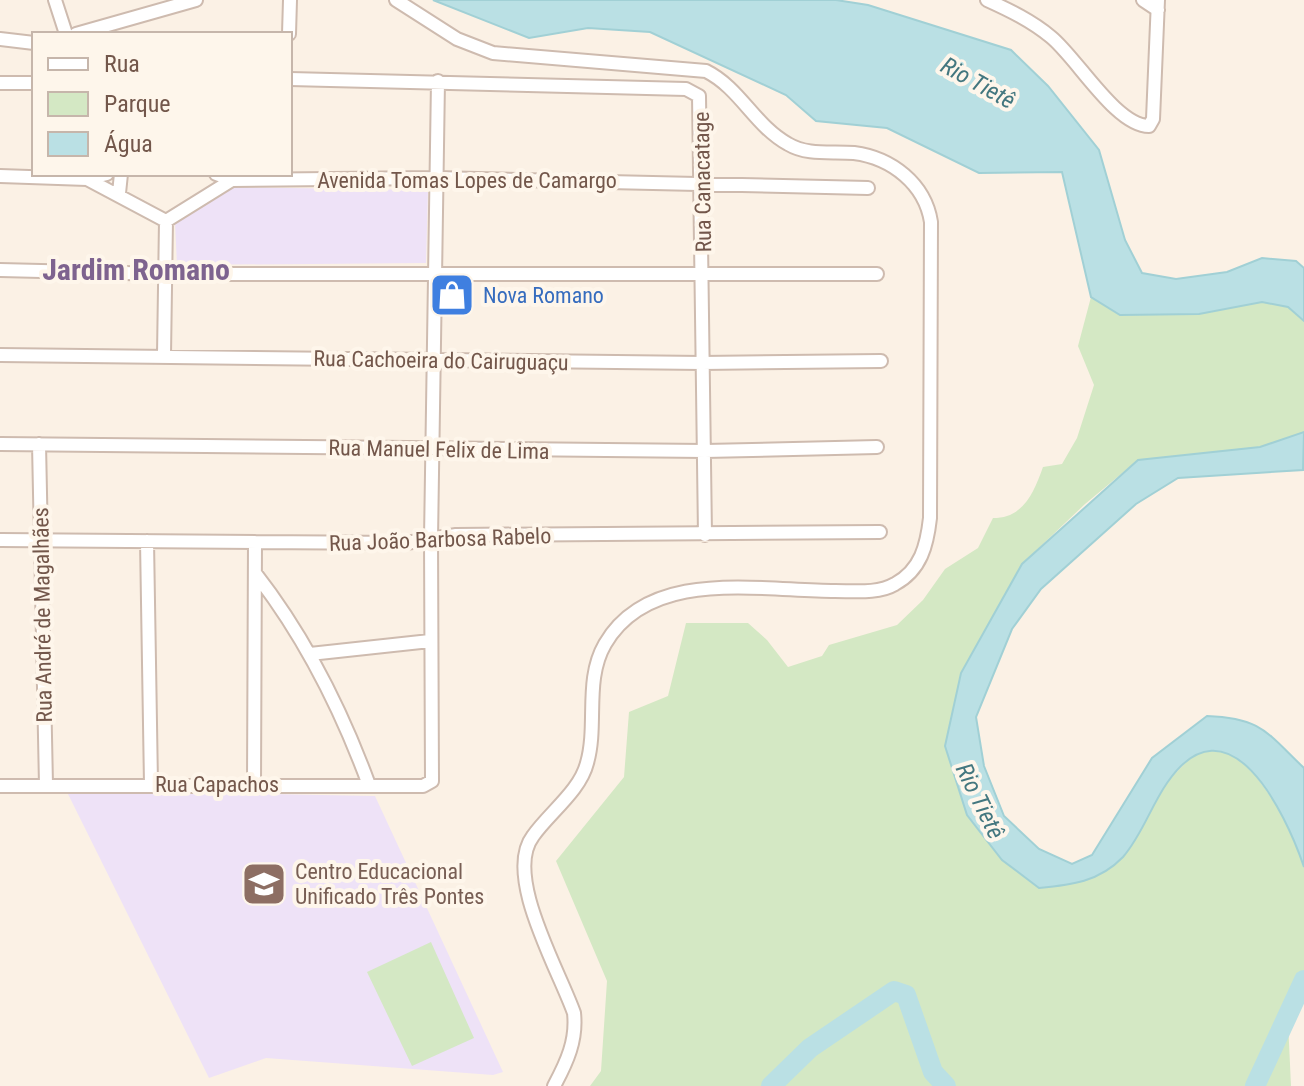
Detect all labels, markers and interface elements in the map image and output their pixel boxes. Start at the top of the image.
legend [32,32,292,176]
text: Rua [104,50,140,78]
water label: Rio Tietê [936,51,1020,115]
text: Parque [104,90,171,118]
street label: Rua Canacatage [689,111,716,253]
text: Água [104,130,153,158]
street label: Avenida Tomas Lopes de Camargo [317,168,617,193]
district label: Jardim Romano [42,252,230,287]
shop icon: Nova Romano [428,271,476,319]
place label: Nova Romano [483,283,604,308]
street label: Rua Cachoeira do Cairuguaçu [313,346,569,375]
street label: Rua Manuel Felix de Lima [328,435,550,464]
street label: Rua André de Magalhães [28,507,57,723]
street label: Rua João Barbosa Rabelo [328,523,552,556]
water label: Rio Tietê [950,759,1010,843]
street label: Rua Capachos [155,772,279,797]
place label: Centro Educacional Unificado Três Pontes [295,859,484,909]
school or university icon: Centro Educacional Unificado Três Pontes [240,860,288,908]

